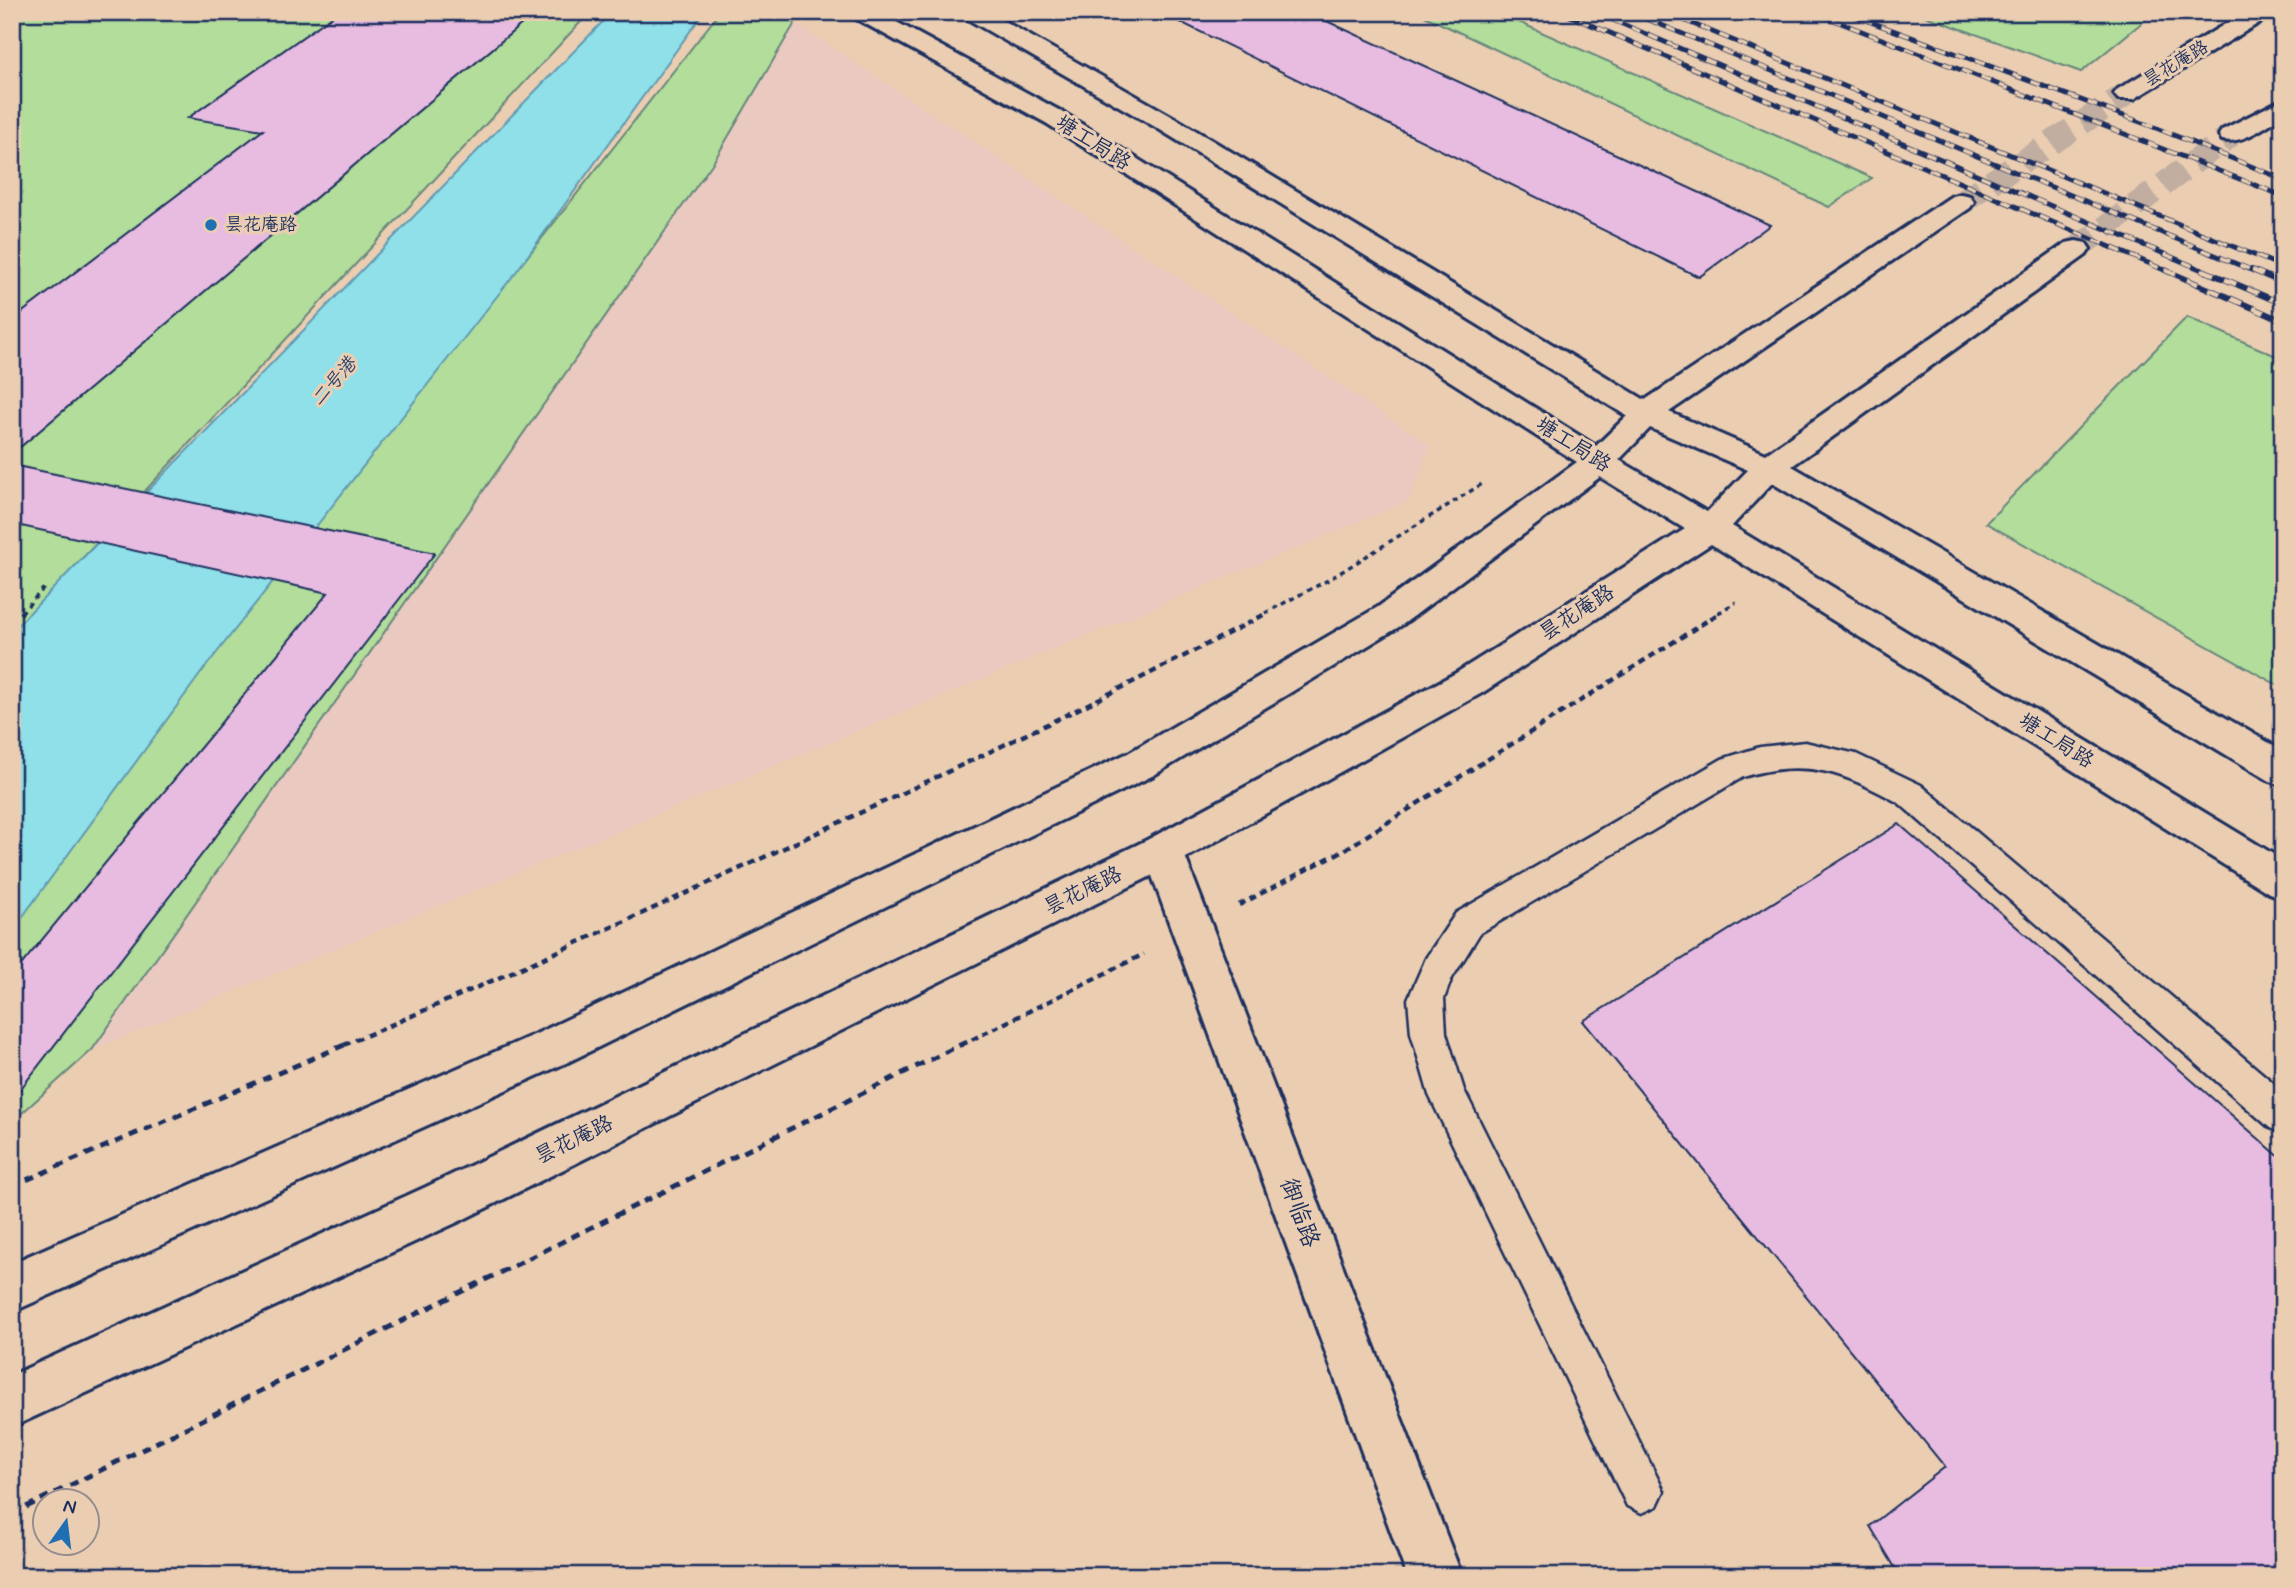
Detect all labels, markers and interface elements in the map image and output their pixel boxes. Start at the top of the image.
street label: 昙花庵路 [2139,35,2213,93]
street label: 塘工局路 [1050,109,1136,177]
place label: 昙花庵路 [225,213,297,237]
marker: 昙花庵路 [203,217,219,233]
water label: 二号港 [306,351,363,412]
street label: 塘工局路 [1530,411,1616,479]
street label: 昙花庵路 [1534,578,1620,648]
street label: 塘工局路 [2013,707,2099,775]
street label: 昙花庵路 [1039,860,1127,922]
street label: 昙花庵路 [530,1109,618,1171]
street label: 御临路 [1272,1174,1326,1252]
north arrow [32,1486,102,1556]
text: N [61,1493,79,1521]

